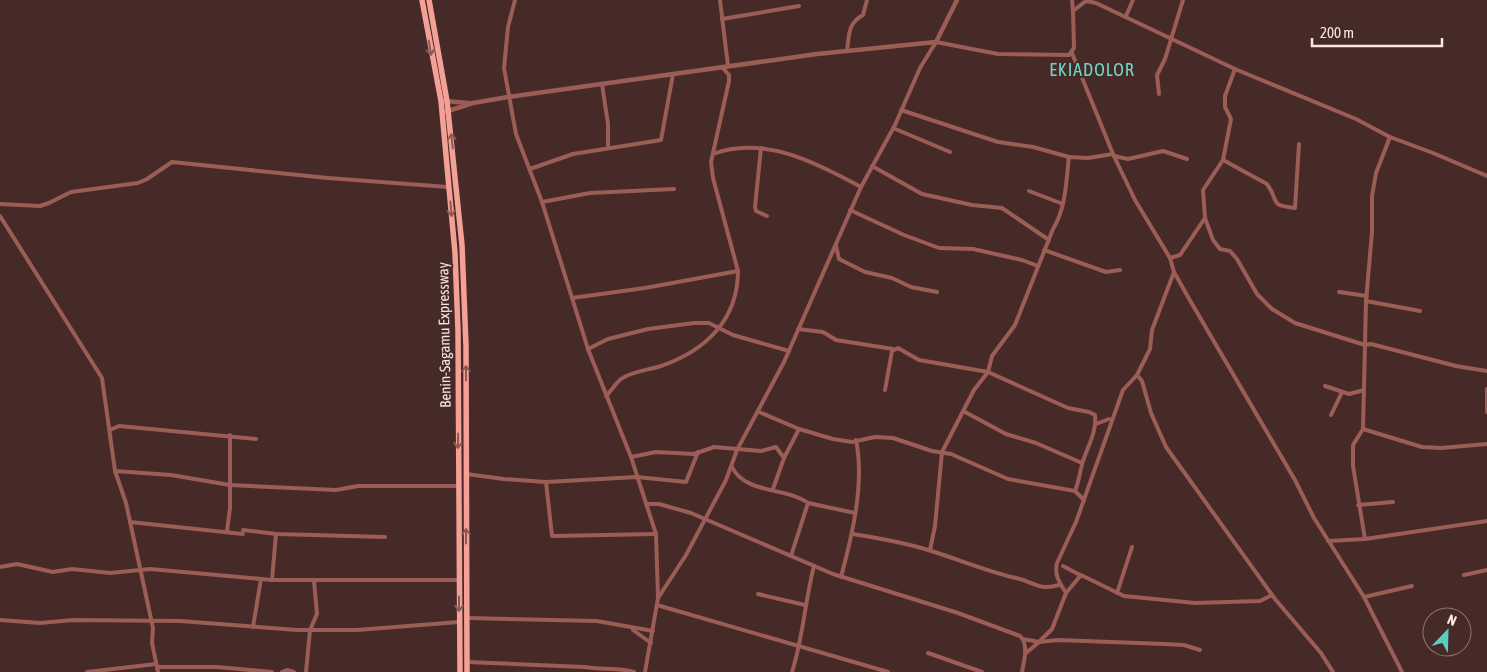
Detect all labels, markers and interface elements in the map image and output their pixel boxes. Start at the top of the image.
scale bar [1312,15,1442,47]
text: 200 m [1320,24,1354,41]
one-way arrow [426,40,435,56]
district label: EKIADOLOR [1049,59,1135,80]
one-way arrow [447,134,456,150]
one-way arrow [446,201,456,217]
street label: Benin-Sagamu Expressway [434,262,454,408]
one-way arrow [461,366,471,382]
one-way arrow [453,432,463,449]
one-way arrow [461,528,471,544]
one-way arrow [454,595,464,611]
north arrow [1422,607,1472,657]
text: N [1445,611,1459,629]

